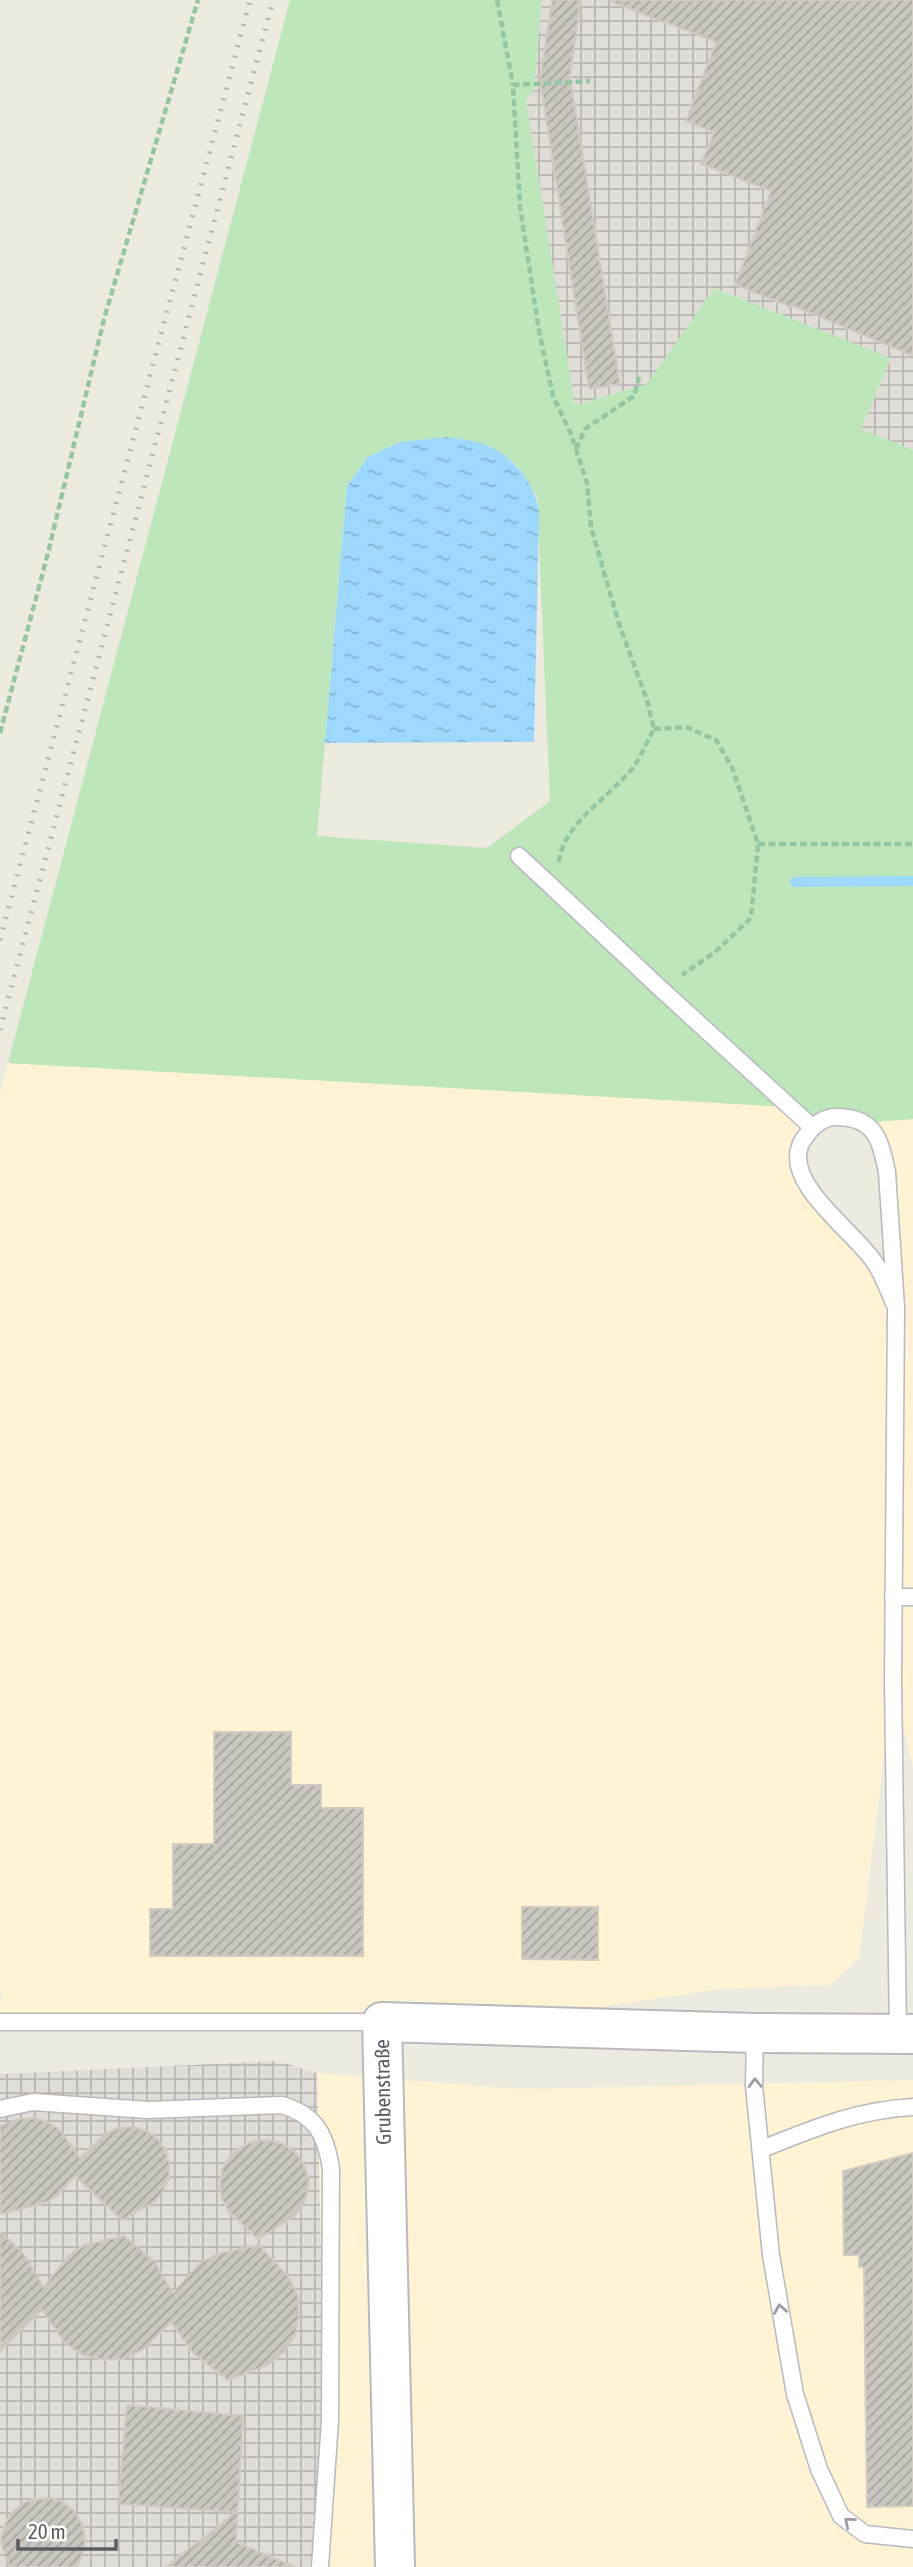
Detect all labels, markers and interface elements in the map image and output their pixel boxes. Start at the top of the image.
street label: Grubenstraße [369,2039,395,2145]
one-way arrow [747,2077,762,2088]
one-way arrow [773,2303,788,2314]
scale bar [18,2508,116,2552]
one-way arrow [845,2518,858,2530]
text: 20 m [28,2519,66,2543]

